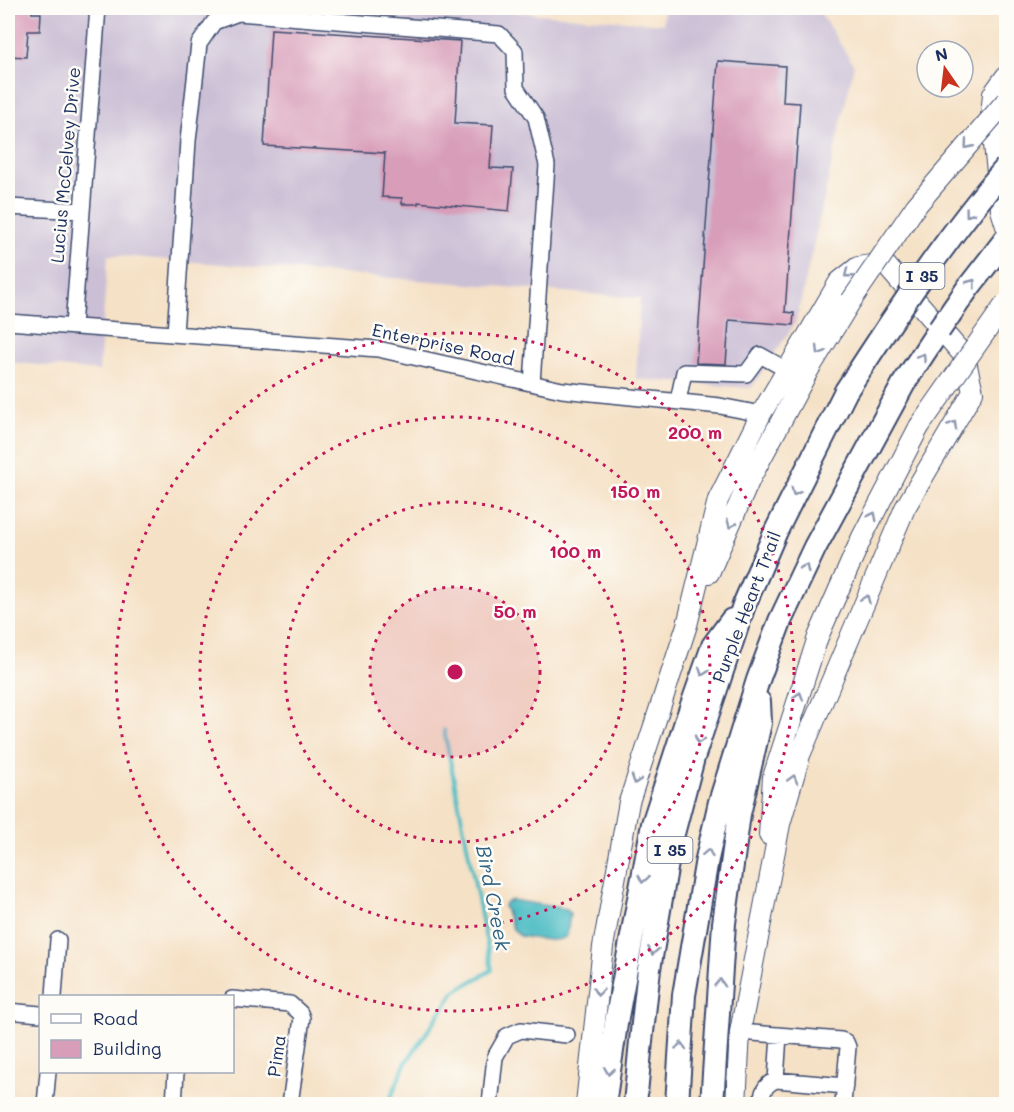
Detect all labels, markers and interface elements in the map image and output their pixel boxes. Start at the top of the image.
north arrow [915,39,975,99]
text: N [933,42,950,66]
street label: Lucius McCelvey Drive [44,66,86,264]
one-way arrow [965,138,976,149]
one-way arrow [965,207,976,218]
road number: I 35 [900,263,944,289]
one-way arrow [844,267,855,278]
one-way arrow [964,279,975,290]
street label: Enterprise Road [370,317,516,371]
one-way arrow [816,345,828,355]
one-way arrow [914,352,925,363]
text: 200 m [668,420,722,444]
one-way arrow [946,421,958,431]
text: 150 m [610,479,660,503]
one-way arrow [791,485,803,496]
one-way arrow [866,512,877,522]
one-way arrow [726,517,738,528]
street label: Purple Heart Trail [706,527,786,686]
text: 100 m [549,539,601,563]
one-way arrow [798,563,810,574]
one-way arrow [859,594,871,605]
text: 50 m [494,599,536,623]
centre of rings [445,662,465,682]
one-way arrow [698,666,711,677]
one-way arrow [792,691,804,702]
one-way arrow [694,734,706,745]
one-way arrow [631,774,643,785]
one-way arrow [786,774,798,785]
road number: I 35 [648,837,692,863]
water label: Bird Creek [471,843,517,953]
one-way arrow [701,849,714,859]
one-way arrow [637,874,650,884]
one-way arrow [647,946,659,955]
one-way arrow [713,979,726,988]
one-way arrow [592,988,605,997]
legend [39,995,234,1073]
text: Road [93,1006,138,1030]
street label: Pima [261,1033,291,1078]
text: Building [93,1036,161,1060]
one-way arrow [674,1042,687,1051]
one-way arrow [603,1066,615,1076]

